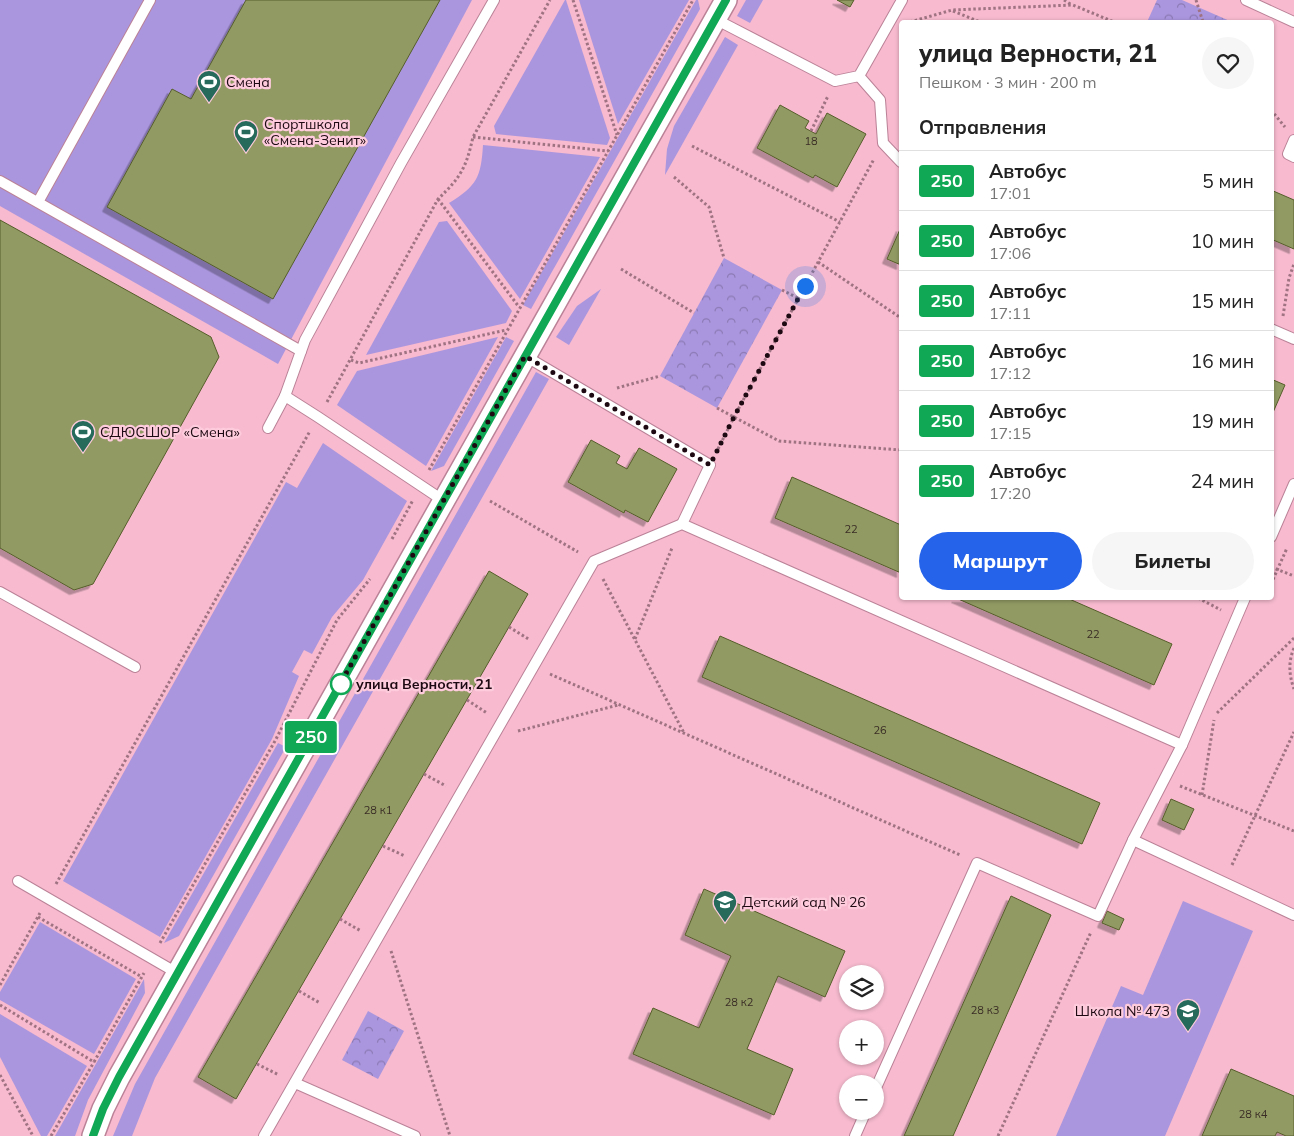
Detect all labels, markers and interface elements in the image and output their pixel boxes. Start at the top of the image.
button: heart [1202,37,1254,89]
text: улица Верности, 21 [919,38,1157,68]
sports icon: Смена [196,69,222,103]
text: Пешком · 3 мин · 200 m [919,72,1097,92]
place label: Смена [226,73,270,91]
place label: Спортшкола «Смена-Зенит» [264,115,366,149]
text: Отправления [919,115,1046,139]
sports icon: Спортшкола «Смена-Зенит» [233,119,259,153]
house number: 18 [804,134,818,148]
text: Автобус [989,159,1067,183]
text: 250 [930,169,963,192]
text: 5 мин [1202,169,1254,193]
text: 17:01 [989,183,1031,203]
text: Автобус [989,219,1067,243]
text: 250 [930,229,963,252]
text: 10 мин [1191,229,1254,253]
text: 17:06 [989,243,1031,263]
your location [793,274,818,299]
text: Автобус [989,279,1067,303]
text: 250 [930,289,963,312]
text: 15 мин [1191,289,1254,313]
text: 17:11 [989,303,1031,323]
text: Автобус [989,339,1067,363]
text: 250 [930,349,963,372]
text: 16 мин [1191,349,1254,373]
text: 17:12 [989,363,1031,383]
text: Автобус [989,399,1067,423]
text: 250 [930,409,963,432]
text: 19 мин [1191,409,1254,433]
sports icon: СДЮСШОР «Смена» [70,419,96,453]
place label: СДЮСШОР «Смена» [100,423,240,441]
text: 17:15 [989,423,1031,443]
text: Автобус [989,459,1067,483]
text: 250 [930,469,963,492]
text: 24 мин [1191,469,1254,493]
text: 17:20 [989,483,1031,503]
house number: 22 [844,522,858,536]
button: Маршрут [919,532,1082,590]
button: Билеты [1092,532,1254,590]
house number: 22 [1086,627,1100,641]
marker: улица Верности, 21 [330,673,352,695]
place label: улица Верности, 21 [356,675,492,693]
line badge: 250 [282,721,340,753]
house number: 26 [873,723,887,737]
text: 250 [295,725,327,748]
house number: 28 к1 [364,803,392,817]
school or university icon: Детский сад № 26 [712,889,738,923]
place label: Детский сад № 26 [742,893,866,911]
map controls [839,965,884,1120]
button: layers [839,965,884,1010]
house number: 28 к2 [725,995,754,1009]
school or university icon: Школа № 473 [1175,998,1201,1032]
place label: Школа № 473 [1075,1002,1170,1020]
house number: 28 к3 [971,1003,999,1017]
button: + [839,1020,884,1065]
button: − [839,1075,884,1120]
house number: 28 к4 [1239,1107,1268,1121]

